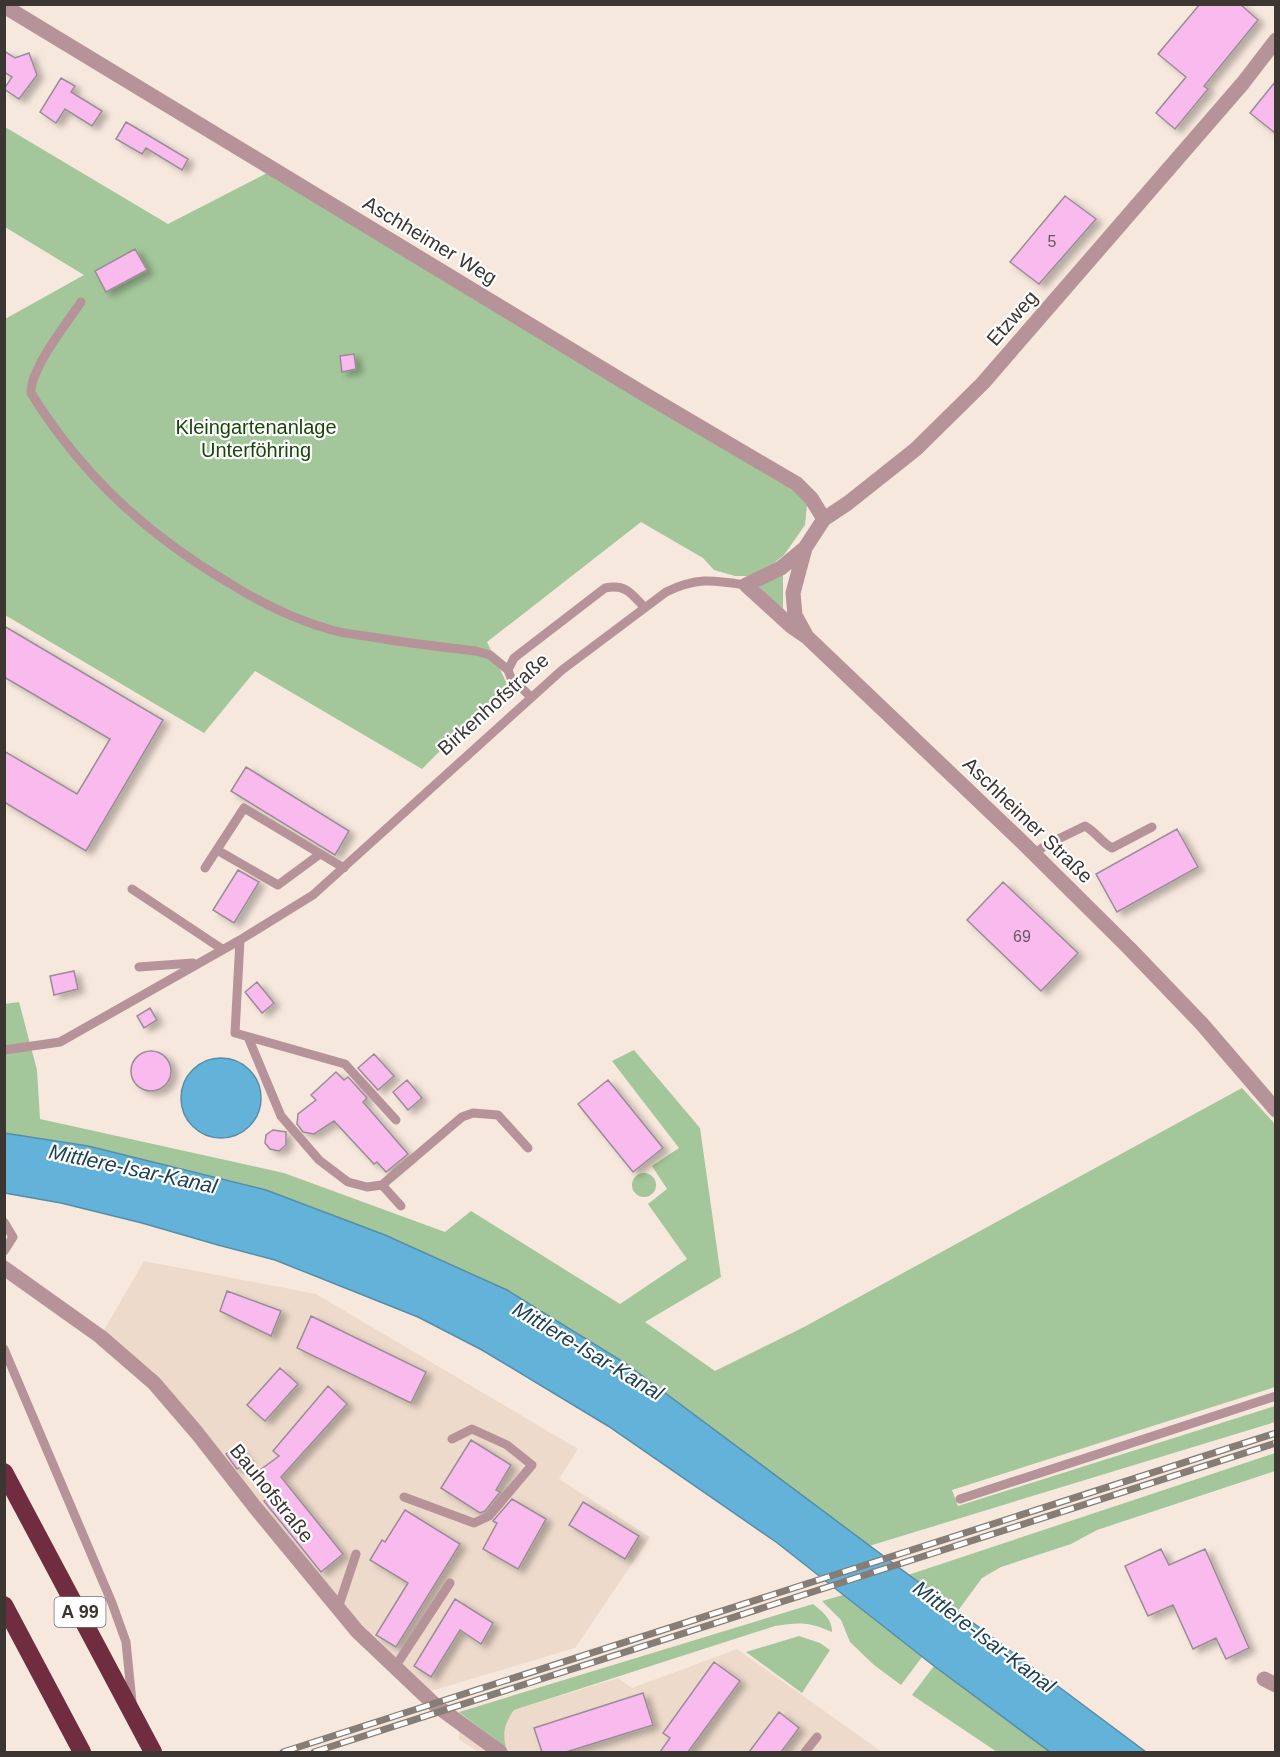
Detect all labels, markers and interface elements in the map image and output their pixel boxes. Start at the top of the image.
street label: Aschheimer Weg [359,191,501,289]
house number: 5 [1048,233,1057,250]
street label: Etzweg [982,286,1042,350]
park label: Kleingartenanlage Unterföhring [175,416,337,461]
street label: Birkenhofstraße [433,649,553,759]
street label: Aschheimer Straße [959,753,1097,887]
house number: 69 [1013,928,1031,945]
water label: Mittlere-Isar-Kanal [47,1139,221,1198]
water label: Mittlere-Isar-Kanal [509,1297,669,1405]
street label: Bauhofstraße [226,1439,318,1547]
water label: Mittlere-Isar-Kanal [909,1576,1061,1698]
road number: A 99 [54,1597,106,1627]

